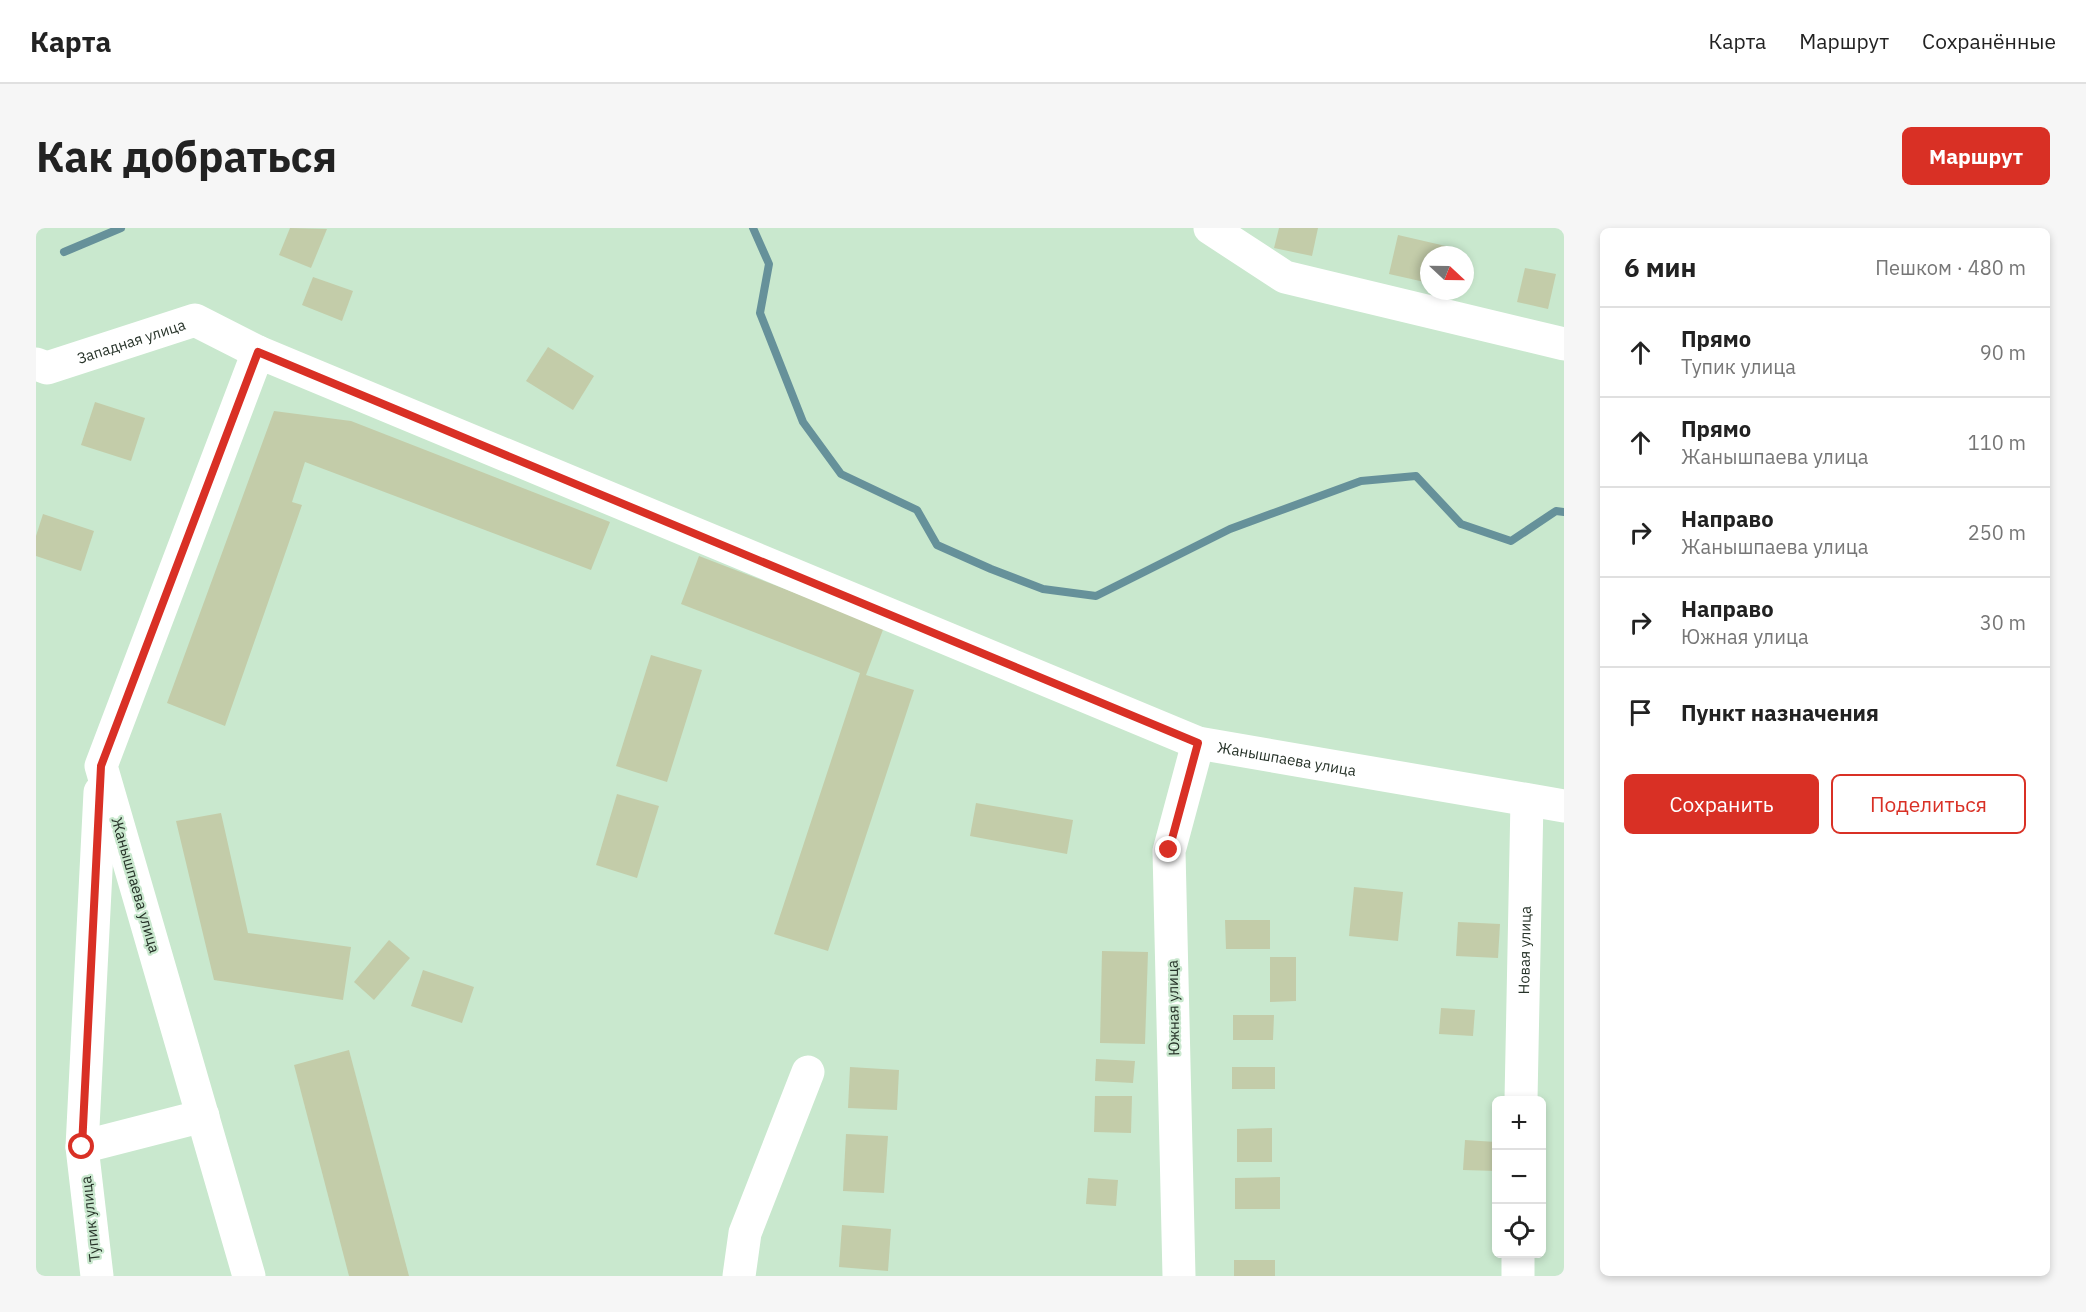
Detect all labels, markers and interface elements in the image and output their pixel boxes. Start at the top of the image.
text: Карта [30,23,111,60]
text: Карта [1708,27,1766,55]
text: Маршрут [1799,27,1889,55]
text: Сохранённые [1922,27,2056,55]
button: Маршрут [1902,127,2050,185]
text: Как добраться [36,129,337,184]
north arrow [1420,246,1474,300]
text: 6 мин [1624,250,1696,284]
text: Пешком · 480 m [1875,254,2026,281]
street label: Западная улица [74,314,188,367]
text: Прямо [1681,324,1751,353]
icon: ahead [1624,336,1657,369]
text: 90 m [1980,339,2026,366]
text: Тупик улица [1681,353,1796,380]
text: Прямо [1681,414,1751,443]
icon: ahead [1624,426,1657,459]
text: 110 m [1968,429,2026,456]
text: Жанышпаева улица [1681,443,1868,470]
text: Направо [1681,504,1774,533]
icon: right [1624,516,1657,549]
text: 250 m [1968,519,2026,546]
text: Жанышпаева улица [1681,533,1868,560]
text: Направо [1681,594,1774,623]
icon: right [1624,606,1657,639]
text: 30 m [1980,609,2026,636]
text: Южная улица [1681,623,1809,650]
icon: arrive [1624,696,1657,729]
text: Пункт назначения [1681,698,1879,727]
street label: Жанышпаева улица [1216,737,1358,780]
button: Сохранить [1624,774,1819,834]
button: Поделиться [1831,774,2026,834]
street label: Жанышпаева улица [108,815,164,955]
route end [1155,836,1181,862]
street label: Новая улица [1514,906,1534,994]
street label: Южная улица [1163,960,1183,1056]
map controls [1492,1096,1546,1258]
button: + [1492,1096,1546,1150]
route start [68,1133,94,1159]
button: − [1492,1150,1546,1204]
street label: Тупик улица [76,1175,104,1263]
button: locate [1492,1204,1546,1258]

